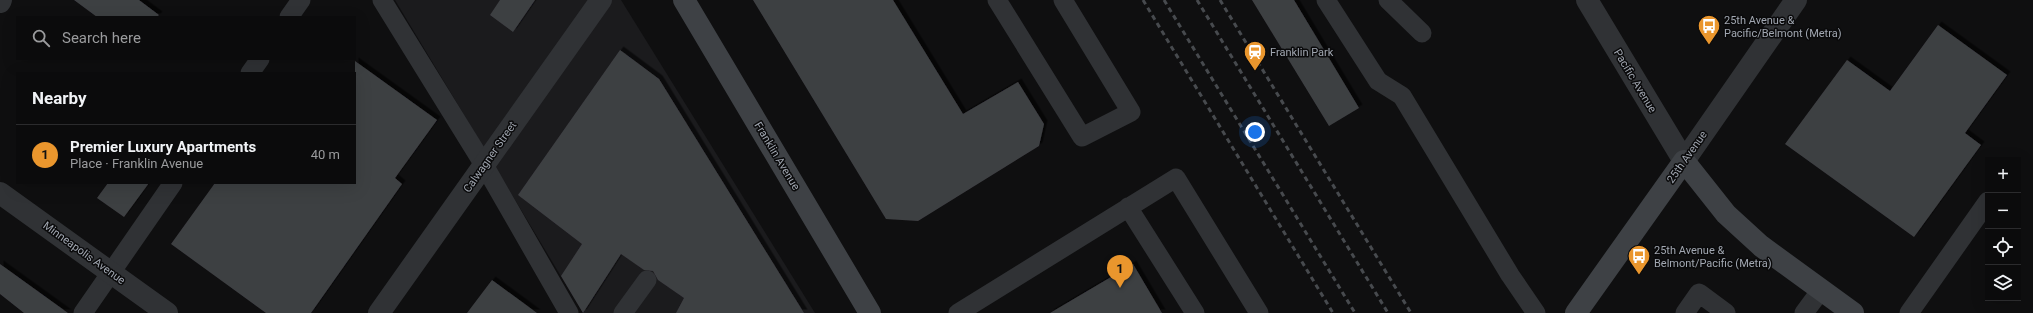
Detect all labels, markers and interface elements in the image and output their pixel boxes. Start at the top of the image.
bus stop icon: 25th Avenue & Pacific/Belmont (Metra) [1696,13,1722,46]
place label: 25th Avenue & Pacific/Belmont (Metra) [1724,14,1842,40]
search box [16,16,356,60]
icon: search [30,27,52,49]
text: Search here [62,29,141,47]
station icon: Franklin Park [1242,39,1268,72]
place label: Franklin Park [1270,46,1334,59]
street label: Pacific Avenue [1611,47,1659,115]
text: Nearby [32,88,87,108]
street label: Calwagner Street [461,119,520,195]
street label: Franklin Avenue [752,120,803,193]
your location [1245,122,1265,142]
street label: 25th Avenue [1664,128,1710,186]
text: Premier Luxury Apartments [70,138,256,156]
text: 1 [41,147,49,162]
text: 40 m [311,147,340,162]
text: Place · Franklin Avenue [70,156,203,171]
map controls [1985,157,2021,301]
button: + [1985,157,2021,193]
button: − [1985,193,2021,229]
street label: Minneapolis Avenue [40,219,128,287]
button: locate [1985,229,2021,265]
bus stop icon: 25th Avenue & Belmont/Pacific (Metra) [1626,243,1652,276]
place label: 25th Avenue & Belmont/Pacific (Metra) [1654,244,1772,270]
pin: 1 [1107,255,1133,288]
button: layers [1985,265,2021,301]

